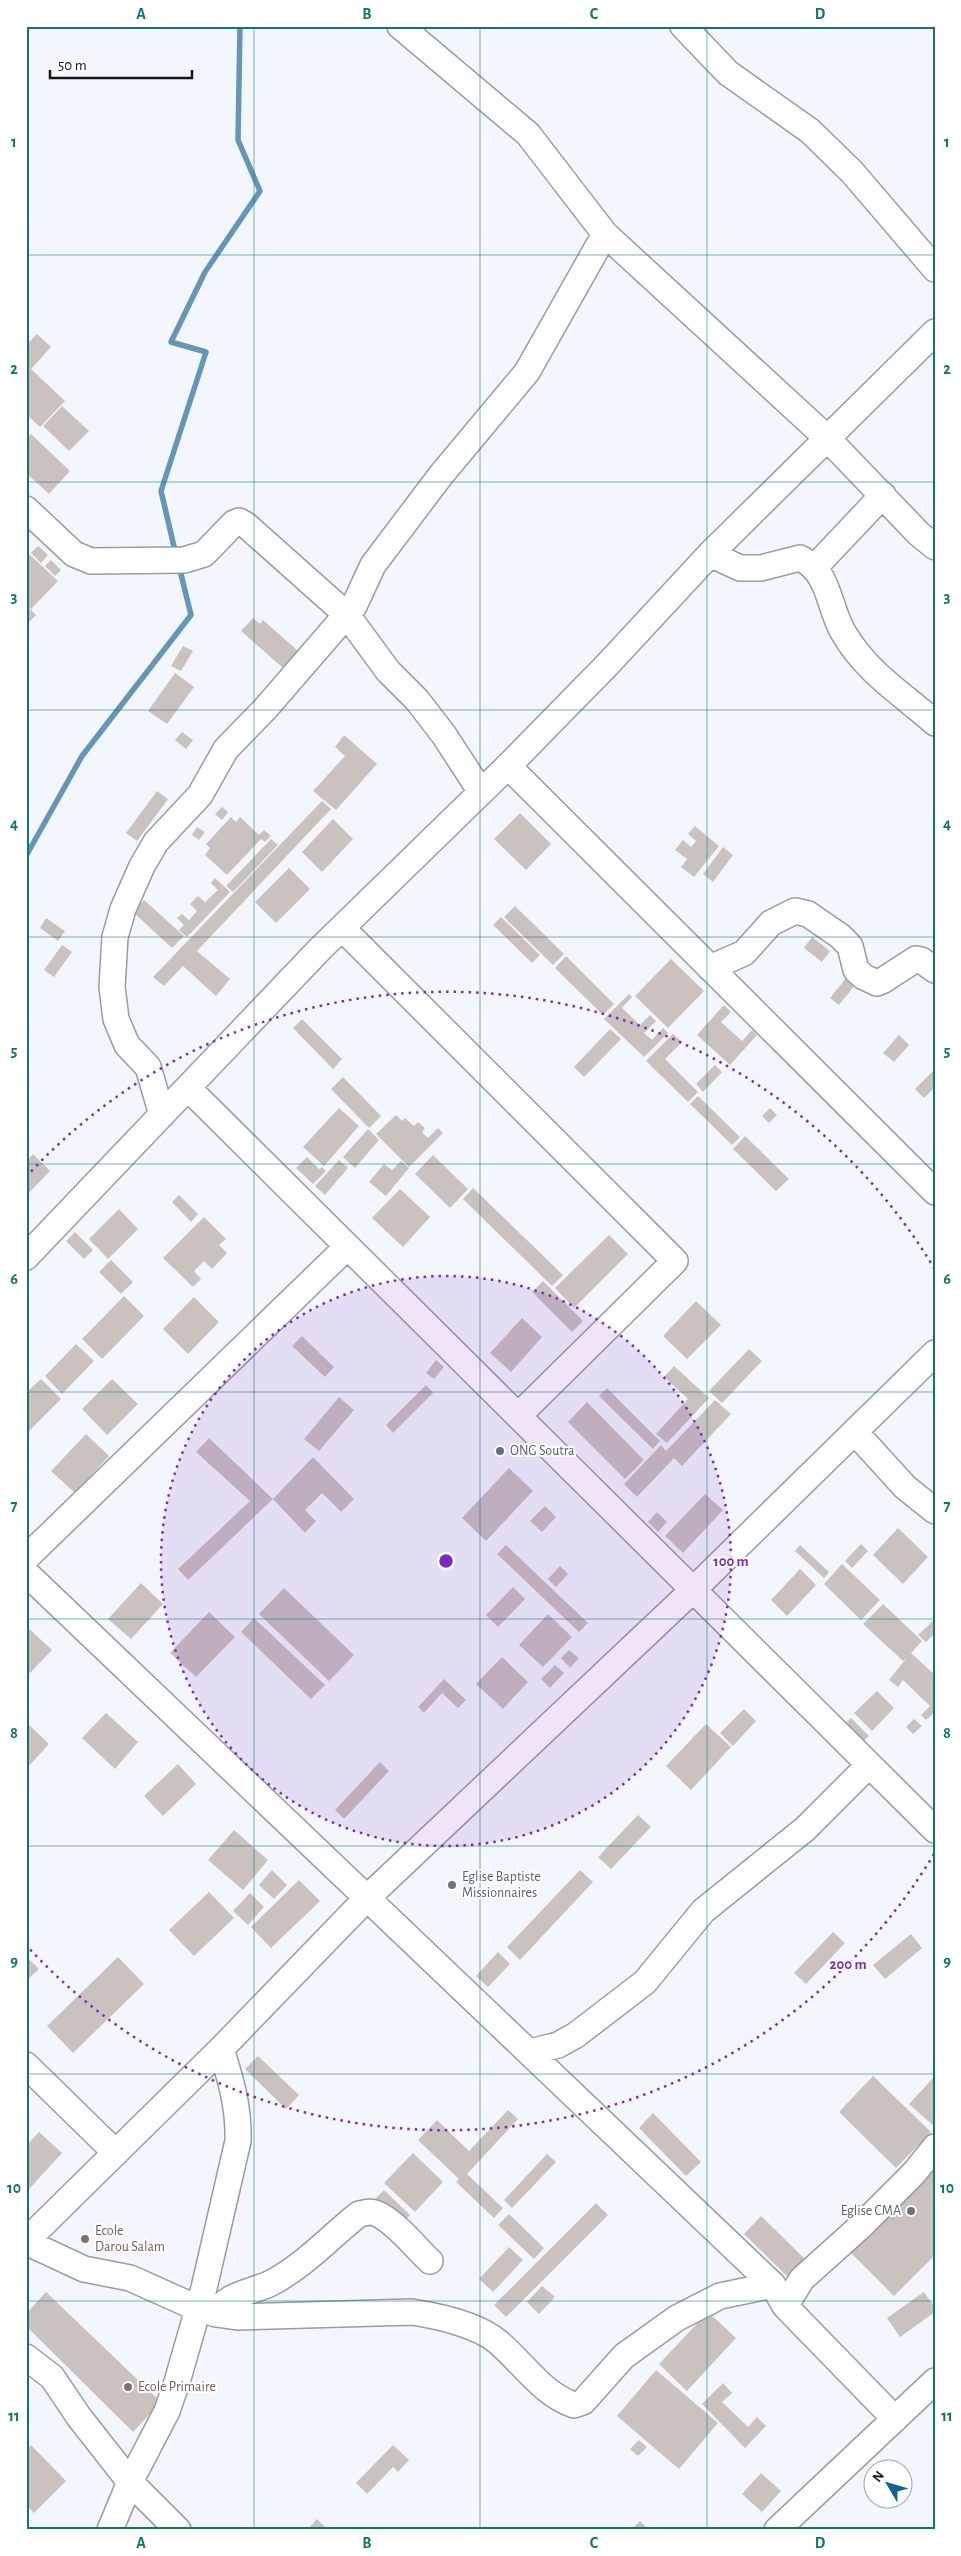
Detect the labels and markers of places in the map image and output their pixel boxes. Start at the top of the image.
place label: ONG Soutra [510,1444,575,1458]
marker: ONG Soutra [494,1445,506,1457]
centre of rings [437,1552,455,1570]
place label: Eglise Baptiste Missionnaires [462,1870,541,1900]
marker: Eglise Baptiste Missionnaires [446,1879,458,1891]
place label: Eglise CMA [841,2204,901,2218]
marker: Eglise CMA [905,2205,917,2217]
place label: Ecole Darou Salam [95,2224,165,2254]
marker: Ecole Darou Salam [79,2233,91,2245]
place label: Ecole Primaire [138,2380,216,2394]
marker: Ecole Primaire [122,2381,134,2393]

